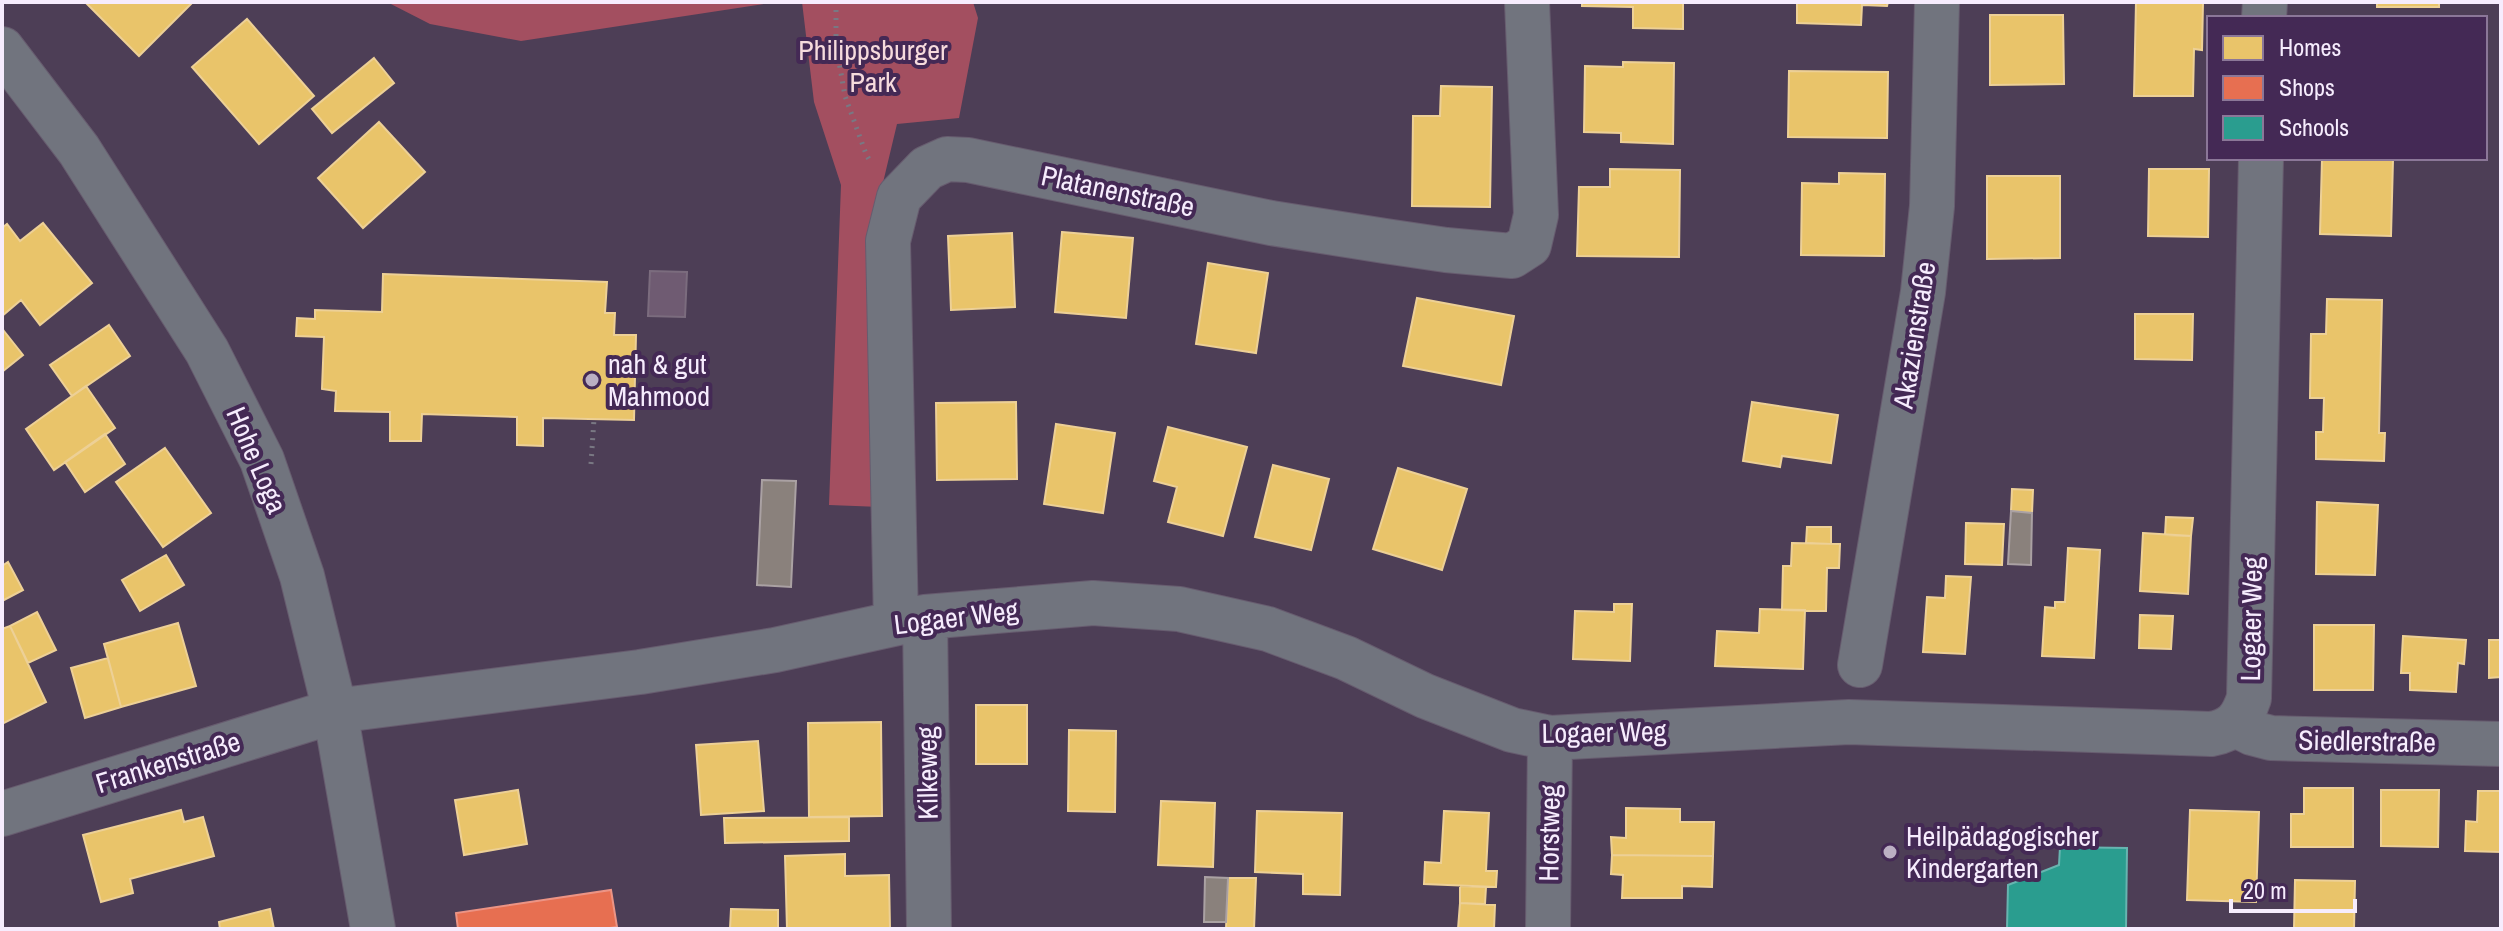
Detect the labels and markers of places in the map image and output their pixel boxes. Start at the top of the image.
place label: nah & gut Mahmood [608,345,710,415]
marker: nah & gut Mahmood [583,371,601,389]
place label: Heilpädagogischer Kindergarten [1906,817,2099,887]
marker: Heilpädagogischer Kindergarten [1881,843,1899,861]

